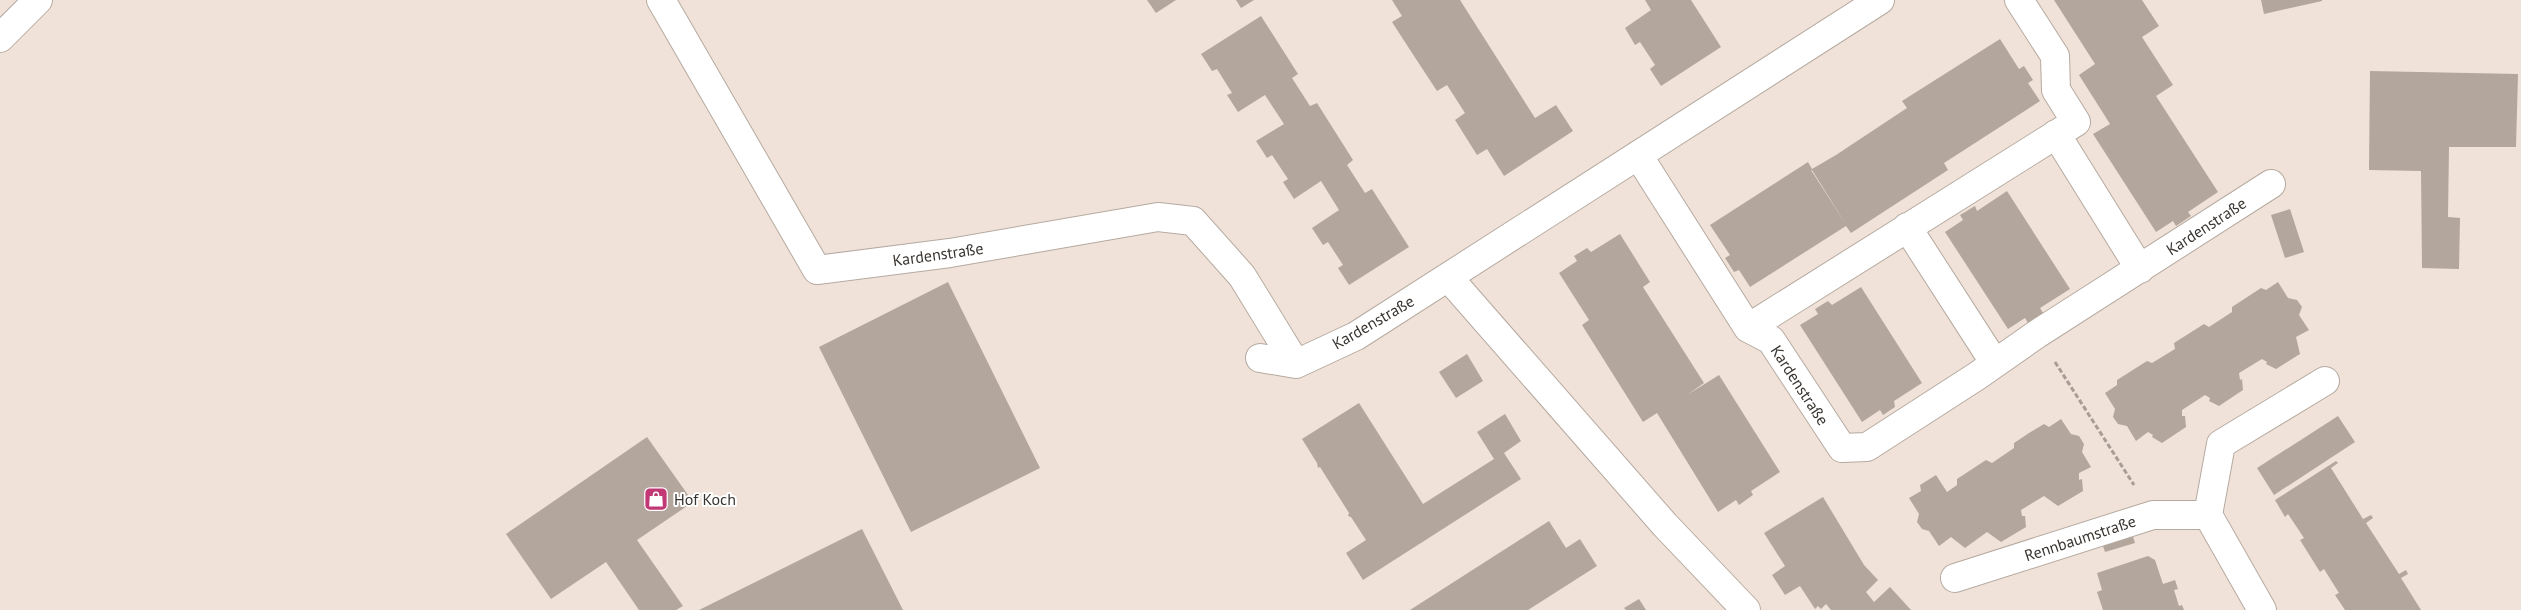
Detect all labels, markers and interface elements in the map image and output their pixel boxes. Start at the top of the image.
street label: Kardenstraße [2162,193,2250,259]
street label: Kardenstraße [891,238,985,270]
street label: Kardenstraße [1328,291,1418,353]
street label: Kardenstraße [1767,341,1833,429]
shop icon: Hof Koch [643,486,669,512]
place label: Hof Koch [674,489,736,509]
street label: Rennbaumstraße [2022,511,2138,565]

